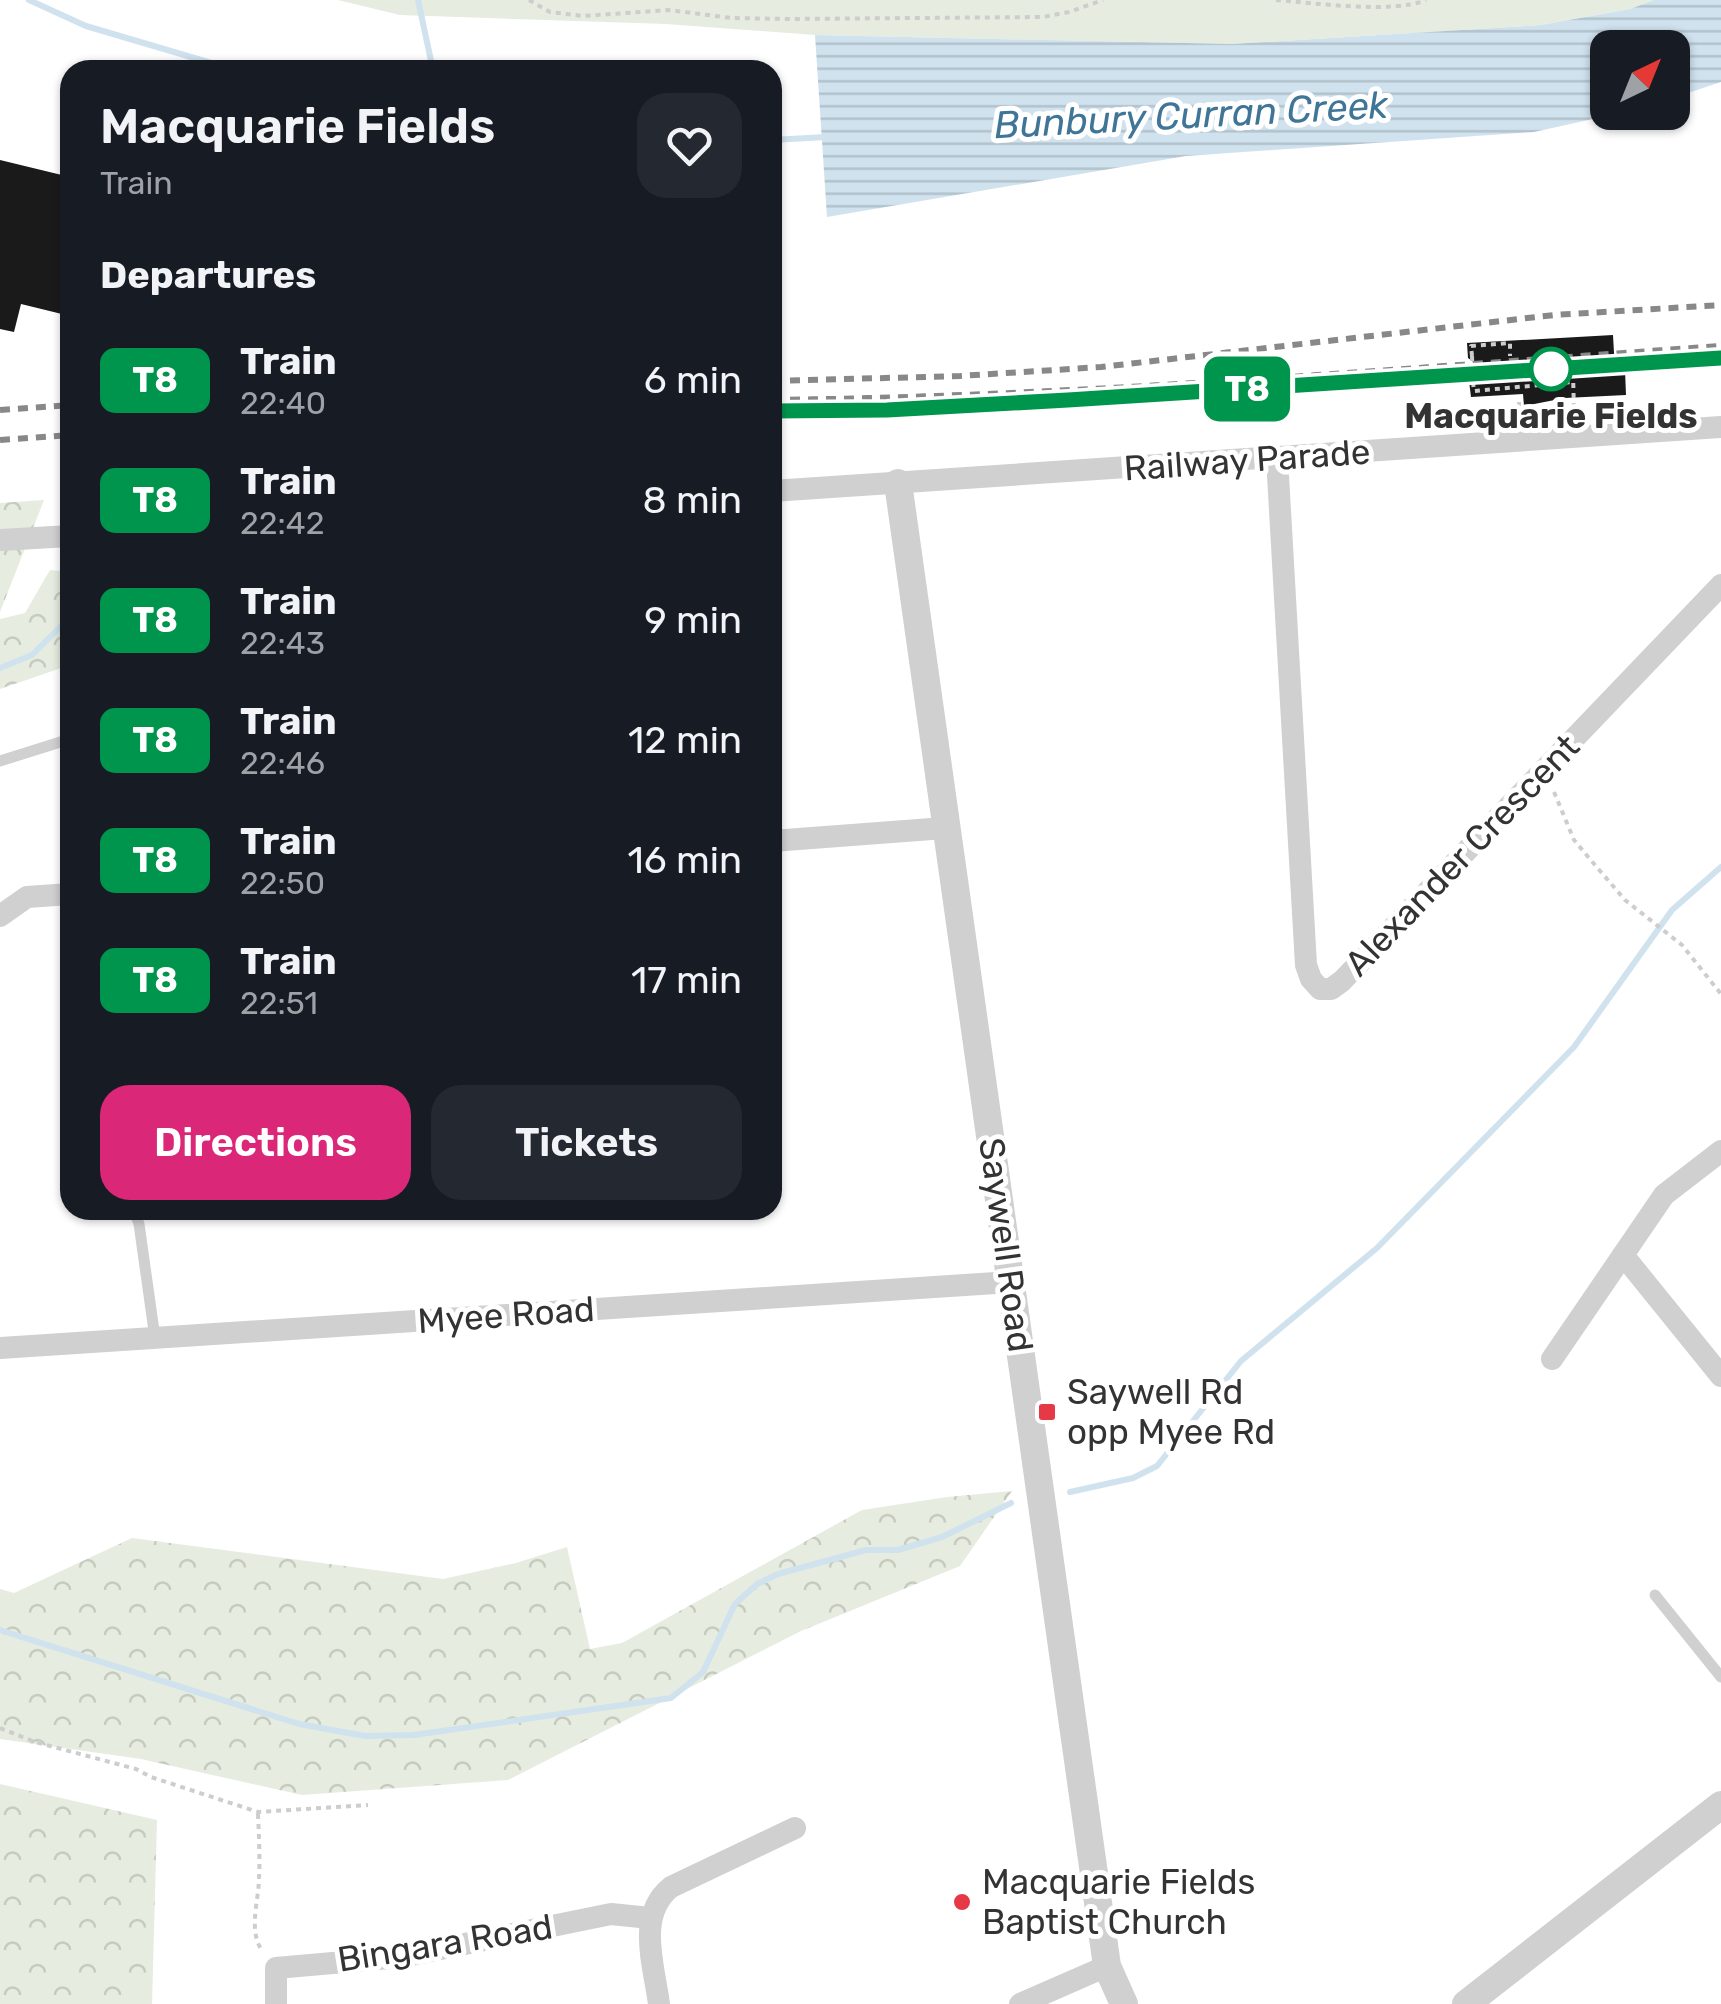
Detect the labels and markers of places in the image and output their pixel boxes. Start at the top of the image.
marker: Macquarie Fields [1530,348,1572,390]
place label: Macquarie Fields [1404,395,1698,437]
place label: Saywell Rd opp Myee Rd [1067,1371,1275,1453]
marker: Saywell Rd opp Myee Rd [1036,1401,1058,1423]
place label: Macquarie Fields Baptist Church [982,1861,1255,1943]
marker: Macquarie Fields Baptist Church [951,1891,973,1913]

